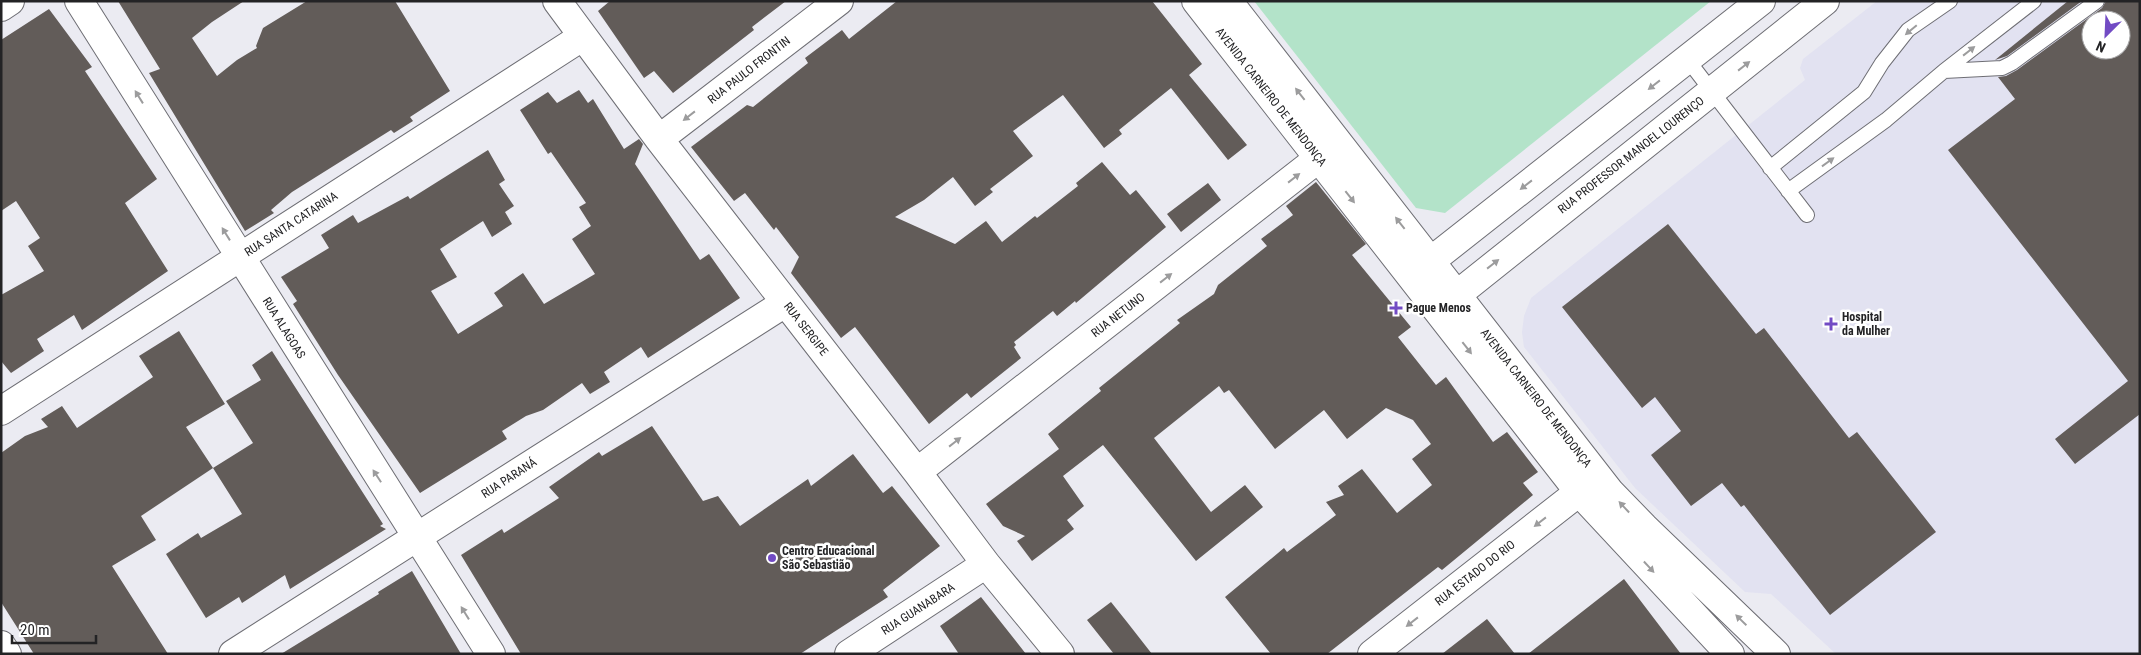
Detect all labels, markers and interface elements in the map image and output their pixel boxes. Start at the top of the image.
north arrow [2081,10,2131,60]
one-way arrow [1904,24,1917,35]
street label: AVENIDA CARNEIRO DE MENDONÇA [1213,25,1330,169]
street label: RUA PAULO FRONTIN [705,33,793,107]
text: N [2094,38,2108,56]
one-way arrow [1962,46,1975,57]
one-way arrow [1737,60,1750,71]
one-way arrow [1648,79,1661,90]
one-way arrow [1295,88,1306,101]
one-way arrow [134,90,144,103]
street label: RUA PROFESSOR MANOEL LOURENÇO [1555,94,1707,216]
one-way arrow [683,111,696,122]
one-way arrow [1821,157,1835,167]
one-way arrow [1288,172,1301,183]
one-way arrow [1520,180,1533,191]
street label: RUA SANTA CATARINA [242,189,340,259]
one-way arrow [1344,190,1355,203]
one-way arrow [1395,216,1406,229]
one-way arrow [221,228,230,241]
one-way arrow [1486,259,1499,270]
one-way arrow [1159,272,1172,283]
street label: RUA NETUNO [1089,290,1147,340]
street label: RUA ALAGOAS [260,295,308,361]
street label: RUA SERGIPE [781,300,831,359]
place label: Pague Menos [1406,301,1472,315]
marker: Pague Menos [1390,302,1402,314]
place label: Hospital da Mulher [1842,310,1890,338]
marker: Hospital da Mulher [1824,317,1838,331]
street label: AVENIDA CARNEIRO DE MENDONÇA [1478,326,1595,470]
one-way arrow [1462,341,1473,354]
one-way arrow [948,437,962,447]
street label: RUA PARANÁ [478,454,539,501]
one-way arrow [373,469,382,482]
one-way arrow [1618,501,1630,513]
one-way arrow [1534,516,1547,527]
street label: RUA ESTADO DO RIO [1432,537,1518,609]
place label: Centro Educacional São Sebastião [782,544,875,572]
marker: Centro Educacional São Sebastião [766,552,778,564]
one-way arrow [1643,561,1655,573]
street label: RUA GUANABARA [879,580,957,638]
one-way arrow [460,606,469,619]
scale bar [12,612,96,644]
one-way arrow [1735,614,1747,626]
one-way arrow [1405,617,1419,627]
text: 20 m [20,621,50,639]

